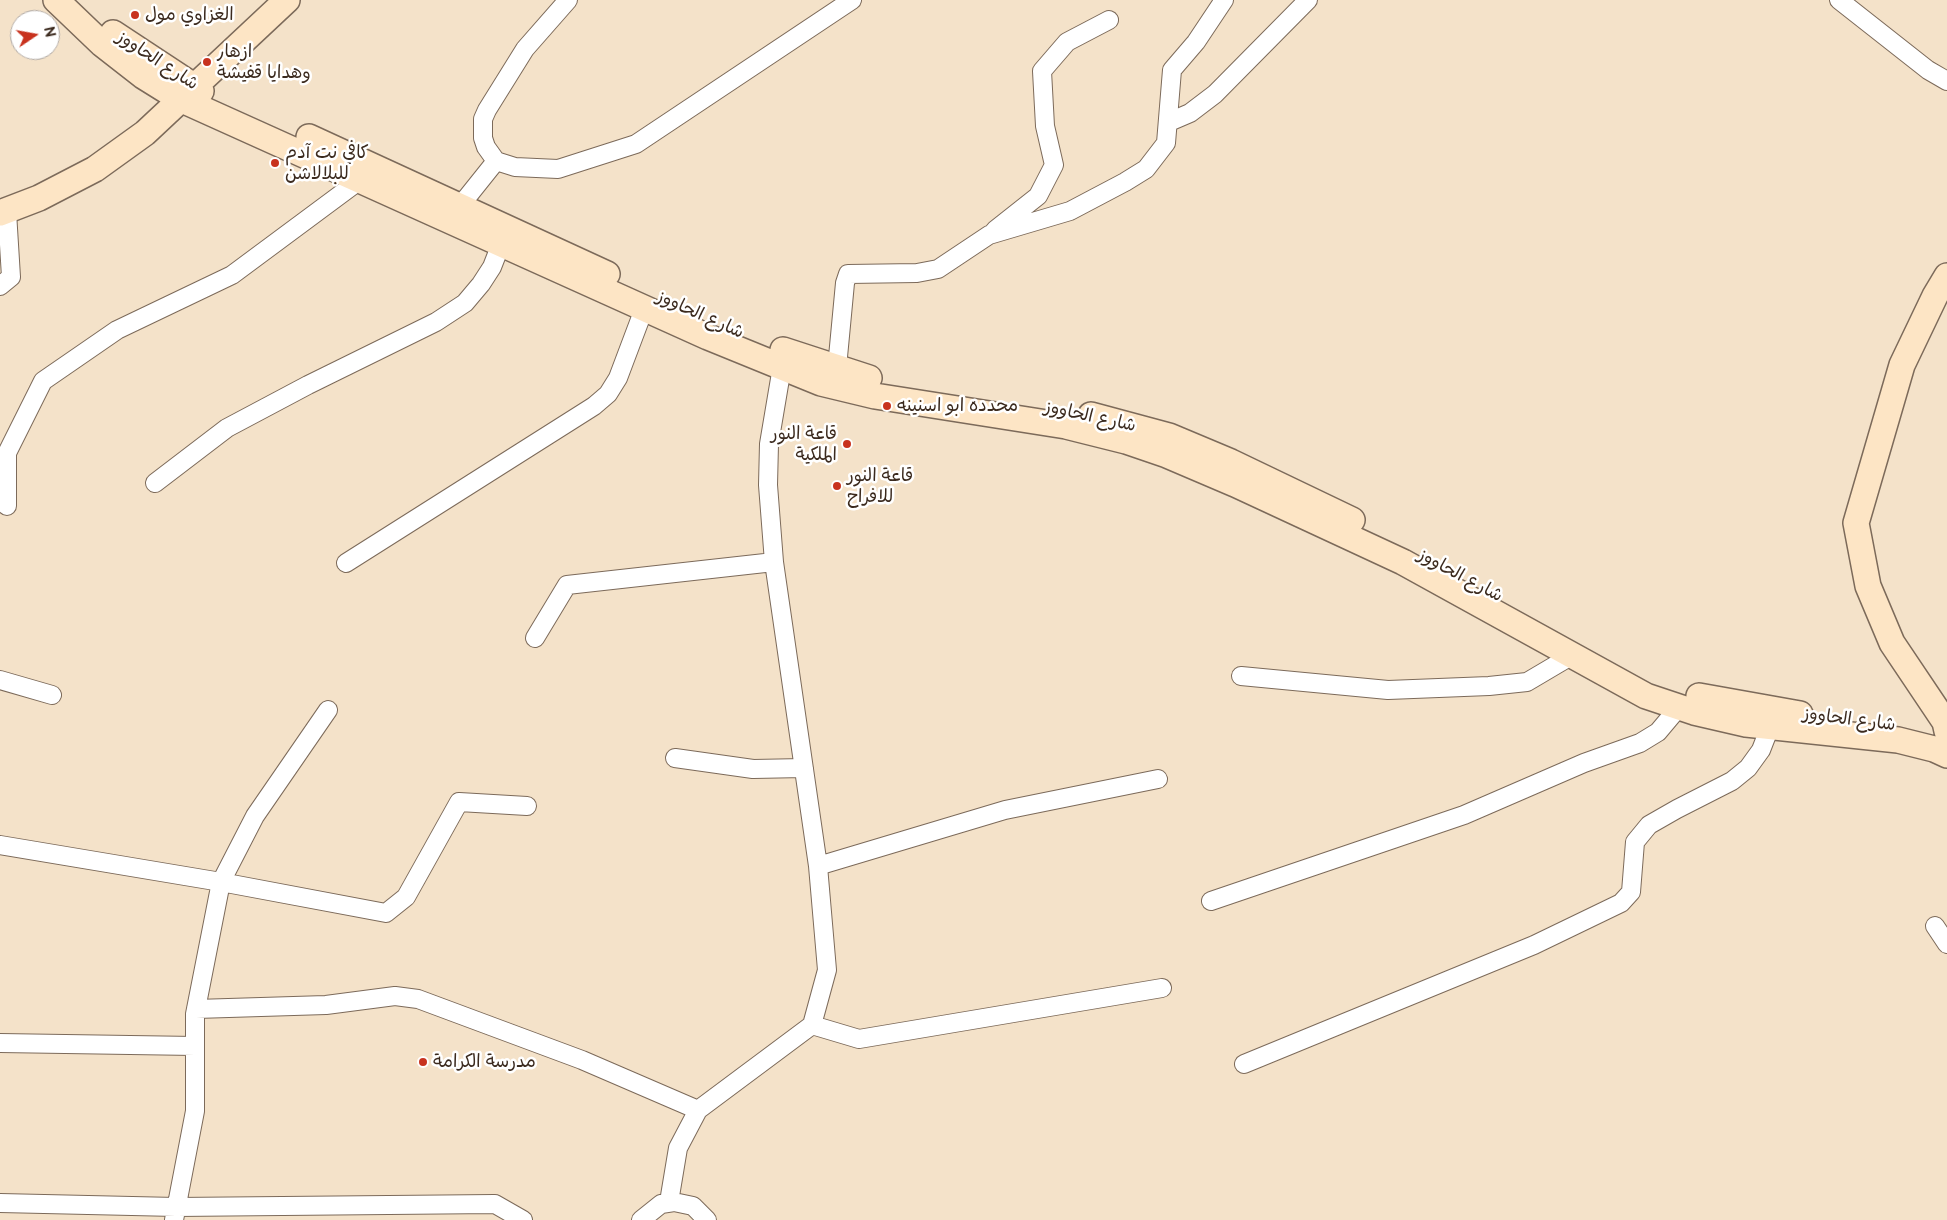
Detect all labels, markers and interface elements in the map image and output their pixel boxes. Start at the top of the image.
place label: الغزاوي مول [145,4,234,26]
marker: الغزاوي مول [129,9,141,21]
north arrow [10,10,60,60]
text: N [40,25,59,39]
street label: شارع الحاووز [112,27,202,95]
place label: ازهار وهدايا قفيشة [217,41,311,84]
marker: ازهار وهدايا قفيشة [201,56,213,68]
place label: كافي نت آدم للبلالاشن [285,142,369,184]
marker: كافي نت آدم للبلالاشن [269,157,281,169]
street label: شارع الحاووز [653,286,747,344]
place label: محدده ابو اسنينه [897,395,1018,417]
street label: شارع الحاووز [1042,397,1138,437]
marker: محدده ابو اسنينه [881,400,893,412]
place label: قاعة النور الملكية [771,423,837,466]
marker: قاعة النور الملكية [841,438,853,450]
place label: قاعة النور للافراح [847,465,913,508]
marker: قاعة النور للافراح [831,480,843,492]
street label: شارع الحاووز [1414,545,1506,607]
street label: شارع الحاووز [1801,704,1897,736]
place label: مدرسة الكرامة [433,1051,536,1073]
marker: مدرسة الكرامة [417,1056,429,1068]

